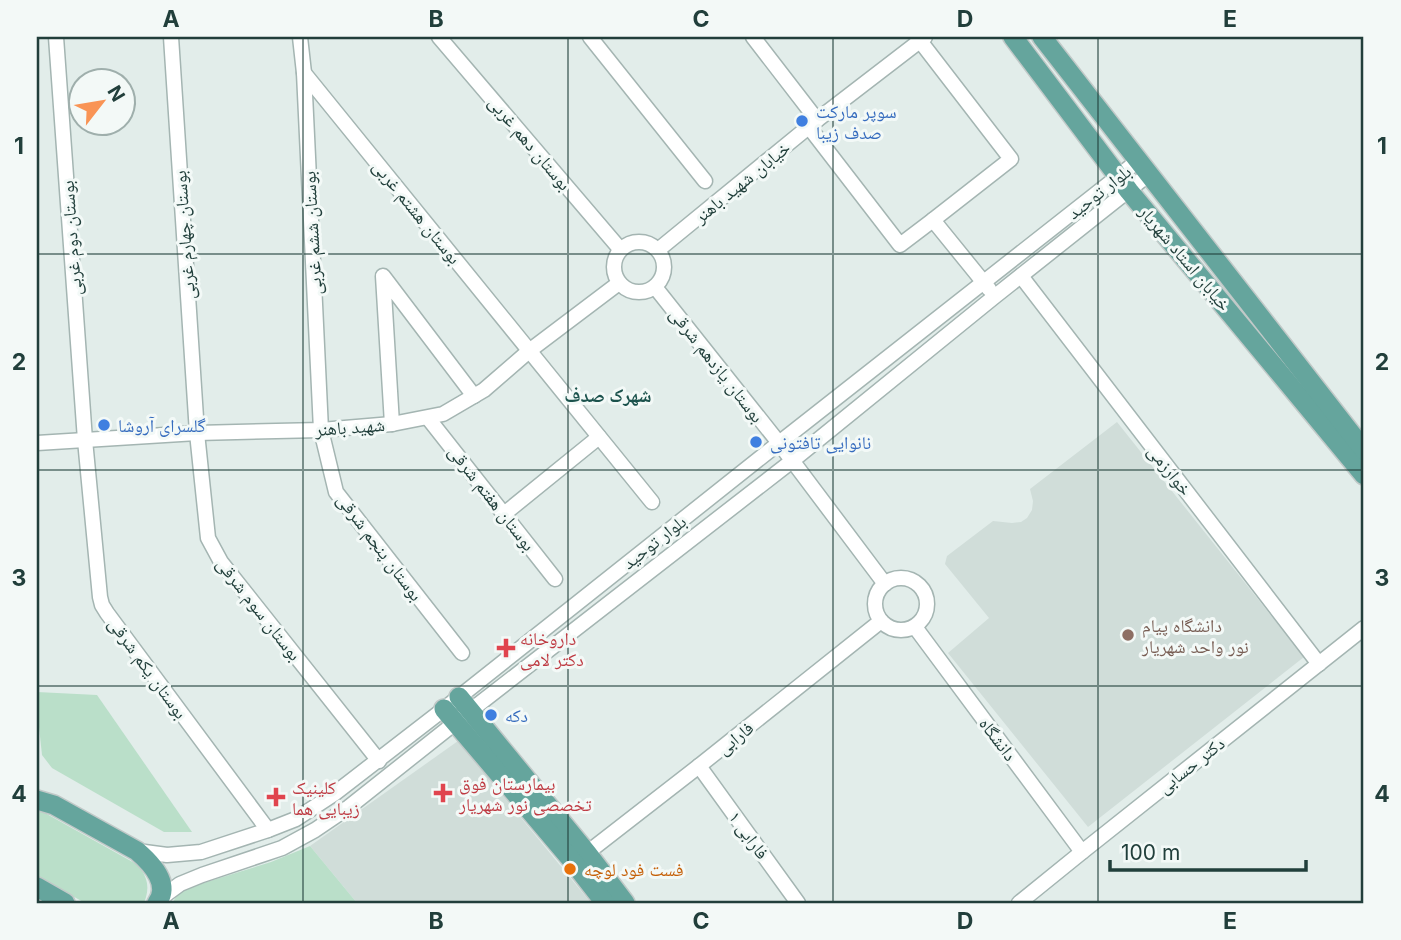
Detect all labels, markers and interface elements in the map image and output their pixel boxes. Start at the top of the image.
text: A [162,5,180,33]
text: B [428,5,444,33]
text: C [692,5,710,33]
text: D [957,5,973,33]
text: E [1223,5,1237,33]
north arrow [66,66,136,136]
text: N [103,81,130,106]
street label: بوستان دهم غربی [483,92,576,196]
place label: سوپر مارکت صدف زیبا [816,101,897,143]
marker: سوپر مارکت صدف زیبا [794,113,810,129]
text: 1 [14,132,24,160]
text: 1 [1377,132,1387,160]
street label: خیابان شهید باهنر [689,137,795,229]
street label: بوستان هشتم غربی [367,156,465,270]
street label: بلوار توحید [1063,161,1135,224]
street label: بوستان چهارم غربی [169,170,201,300]
street label: بوستان ششم غربی [298,170,328,295]
street label: بوستان دوم غربی [57,180,87,296]
street label: خیابان استاد شهریار [1133,200,1235,316]
street label: بوستان یازدهم شرقی [664,303,768,428]
text: 2 [12,348,26,376]
text: 2 [1375,348,1389,376]
district label: شهرک صدف [564,384,652,407]
street label: شهید باهنر [313,414,386,441]
place label: گلسرای آروشا [118,415,206,437]
marker: گلسرای آروشا [96,417,112,433]
place label: نانوایی تافتونی [770,432,871,454]
marker: نانوایی تافتونی [748,434,764,450]
street label: خوارزمی [1143,440,1196,500]
street label: بوستان هفتم شرقی [443,441,540,556]
street label: بوستان پنجم شرقی [331,489,427,606]
street label: بلوار توحید [618,511,690,574]
street label: بوستان سوم شرقی [211,553,306,666]
text: 3 [12,564,26,592]
text: 3 [1375,564,1389,592]
street label: بوستان یکم شرقی [103,613,192,724]
place label: دانشگاه پیام نور واحد شهریار [1141,615,1249,657]
marker: دانشگاه پیام نور واحد شهریار [1120,627,1136,643]
place label: داروخانه دکتر لامی [520,628,584,671]
marker: داروخانه دکتر لامی [498,640,514,656]
place label: دکه [505,705,528,726]
marker: دکه [483,707,499,723]
street label: دانشگاه [975,713,1021,765]
street label: فارابی [713,717,758,760]
street label: دکتر حسابی [1153,732,1229,798]
place label: بیمارستان فوق تخصصی نور شهریار [458,773,592,816]
place label: کلینیک زیبایی هما [292,777,360,820]
text: 4 [11,780,27,808]
text: 4 [1374,780,1390,808]
marker: بیمارستان فوق تخصصی نور شهریار [433,783,453,803]
marker: کلینیک زیبایی هما [266,787,286,807]
street label: فارابی ۱ [724,807,773,864]
scale bar [1110,828,1306,872]
text: 100 m [1121,840,1180,865]
place label: فست فود لوچه [584,859,684,880]
marker: فست فود لوچه [562,861,578,877]
text: A [162,907,180,935]
text: B [428,907,444,935]
text: C [692,907,710,935]
text: D [957,907,973,935]
text: E [1223,907,1237,935]

